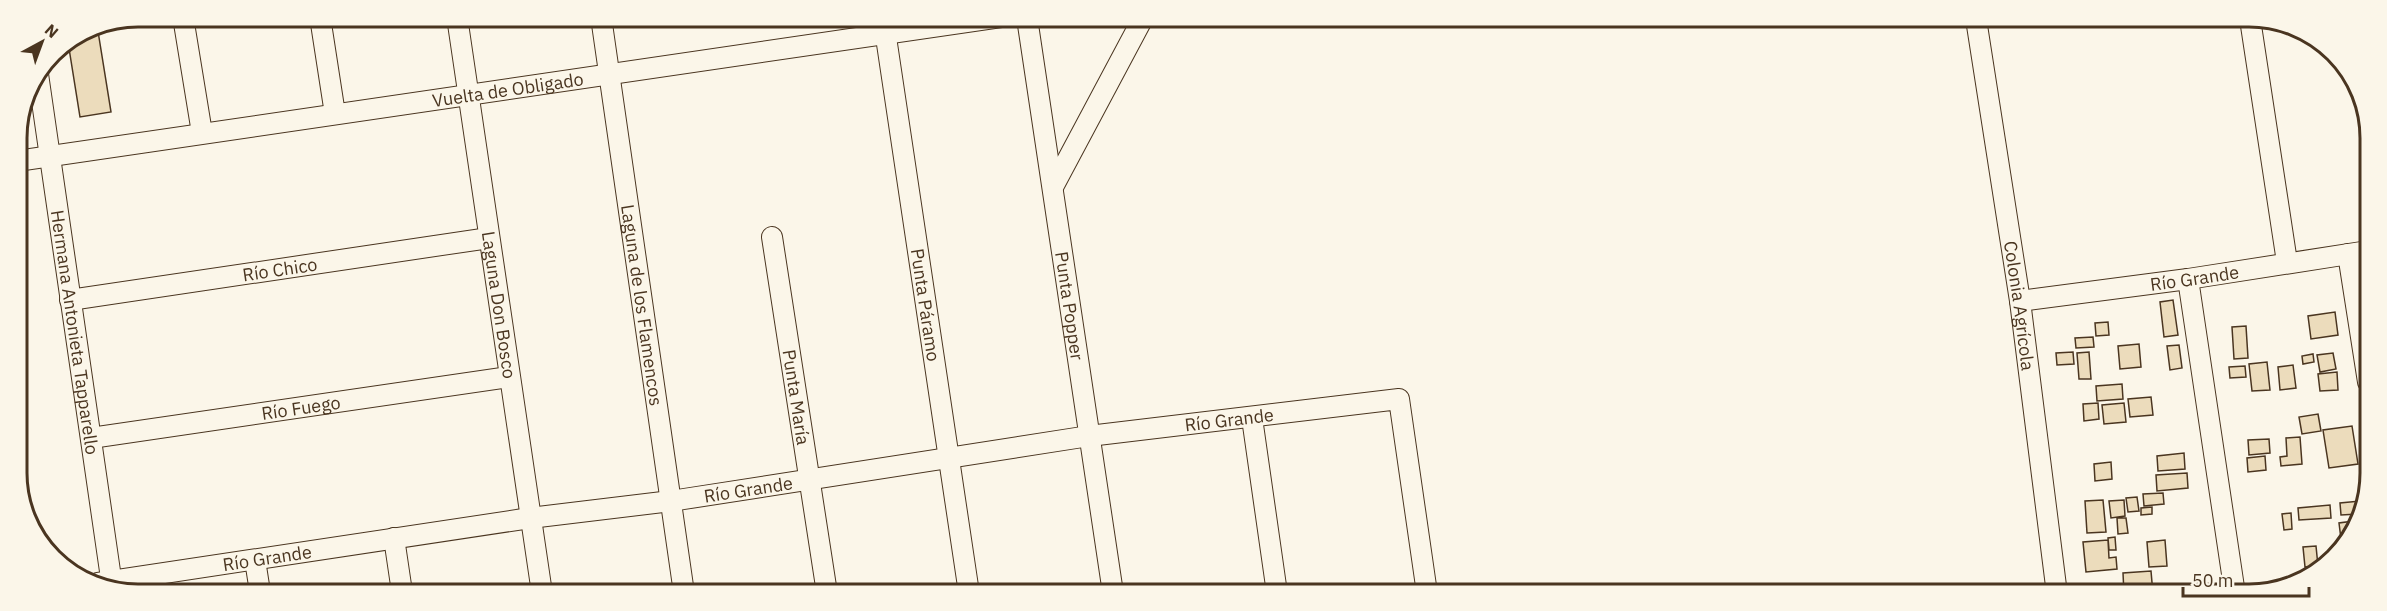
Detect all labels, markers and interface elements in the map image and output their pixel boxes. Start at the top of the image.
north arrow [12,12,72,72]
text: N [41,19,63,42]
street label: Vuelta de Obligado [431,67,585,112]
street label: Laguna de los Flamencos [617,203,668,407]
street label: Hermana Antonieta Tapparello [46,208,104,456]
street label: Laguna Don Bosco [477,230,522,380]
street label: Colonia Agrícola [1999,239,2040,372]
street label: Punta Páramo [906,247,946,363]
street label: Punta Popper [1051,250,1090,362]
street label: Río Chico [241,252,319,286]
street label: Río Grande [2149,260,2241,295]
street label: Punta María [778,348,816,447]
street label: Río Fuego [260,390,342,425]
street label: Río Grande [1183,403,1275,436]
street label: Río Grande [702,471,794,507]
street label: Río Grande [221,540,313,576]
scale bar [2183,560,2309,598]
text: 50 m [2192,569,2234,592]

